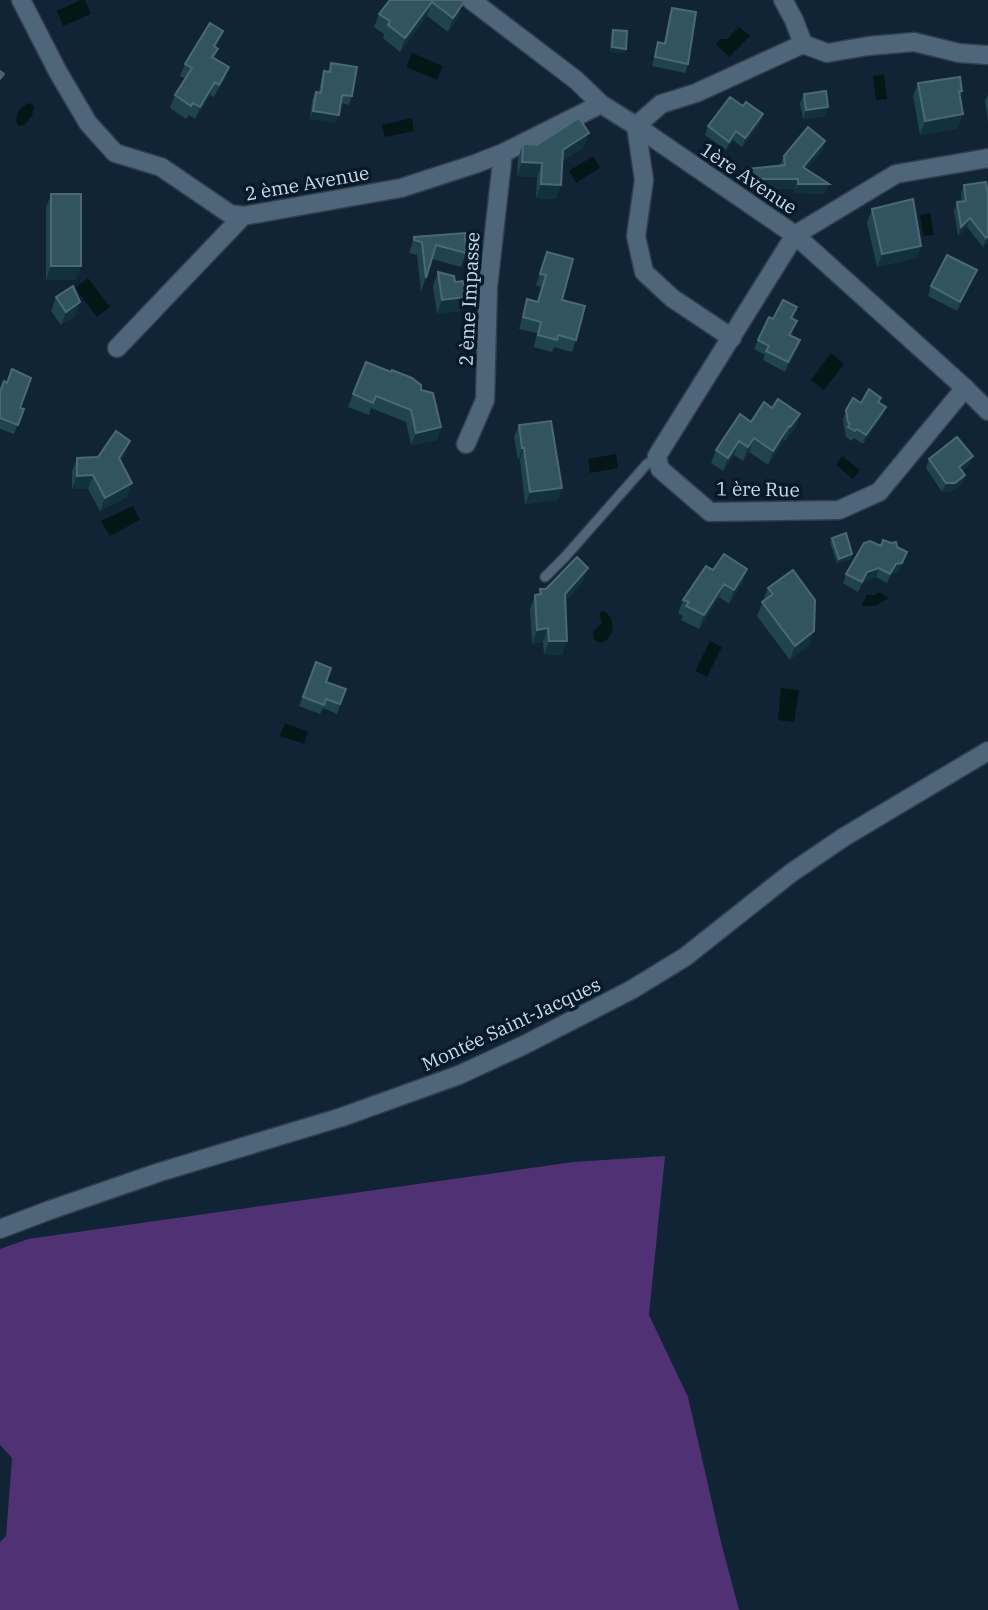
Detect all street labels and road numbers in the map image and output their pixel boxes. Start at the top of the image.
street label: 1ère Avenue [696,137,802,219]
street label: 2 ème Avenue [243,160,371,206]
street label: 2 ème Impasse [454,231,484,367]
street label: 1 ère Rue [716,476,800,502]
street label: Montée Saint-Jacques [418,972,604,1076]

